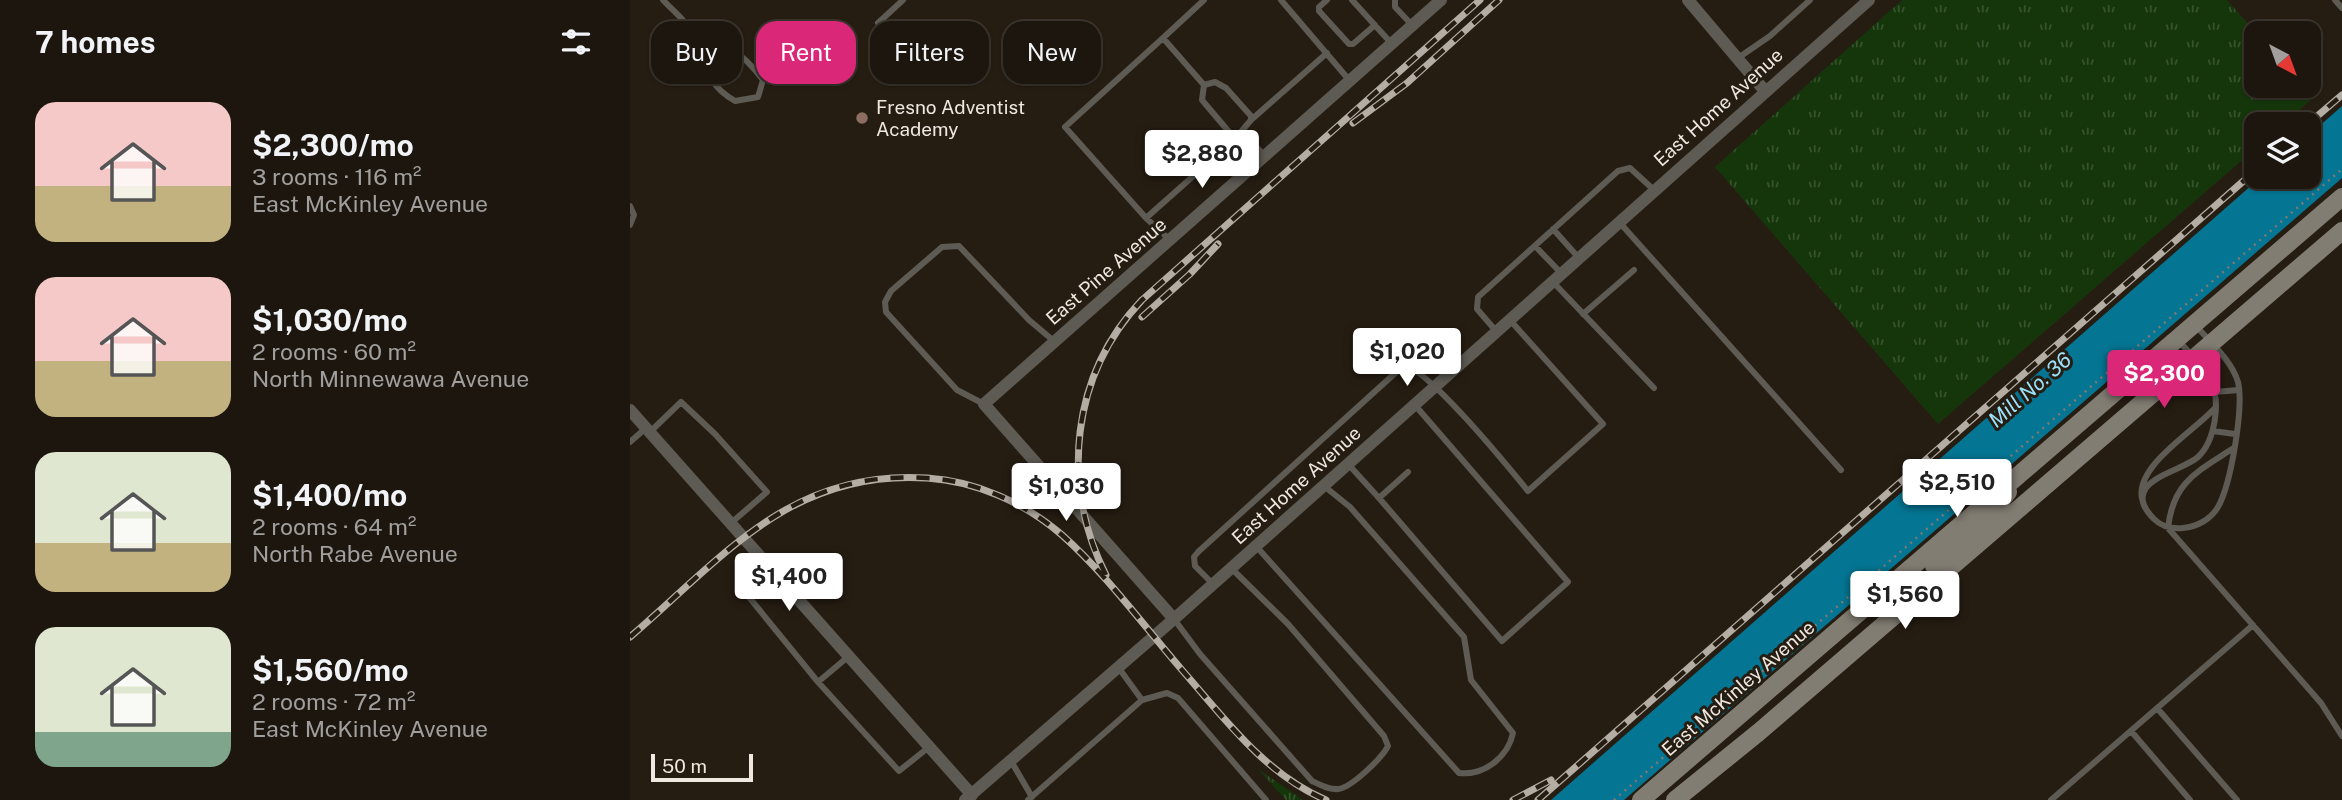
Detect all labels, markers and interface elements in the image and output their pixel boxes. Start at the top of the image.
chip: Buy [651,21,742,84]
chip: Rent [756,21,856,84]
chip: Filters [870,21,989,84]
chip: New [1003,21,1101,84]
north arrow [2244,21,2320,98]
map controls [2244,21,2321,189]
icon: filters [557,23,595,61]
text: 7 homes [35,24,156,60]
street label: East Home Avenue [1649,43,1787,171]
place label: Fresno Adventist Academy [876,96,1025,140]
marker: Fresno Adventist Academy [854,110,870,126]
button: layers [2244,112,2321,189]
text: $2,300/mo [252,127,414,163]
icon: home [91,130,175,214]
pin: $2,880 [1145,130,1259,190]
text: $2,880 [1161,139,1243,166]
text: 3 rooms · 116 m² [252,163,422,190]
text: East McKinley Avenue [252,190,488,217]
street label: East Pine Avenue [1041,213,1171,329]
text: $1,030/mo [252,302,408,338]
icon: home [91,305,175,389]
pin: $1,020 [1350,328,1464,388]
text: $1,020 [1369,337,1445,364]
text: 2 rooms · 60 m² [252,338,416,365]
water label: Mill No. 36 [1983,347,2077,432]
pin: $2,300 [2107,350,2221,410]
text: $2,300 [2123,359,2205,386]
text: North Minnewawa Avenue [252,365,529,392]
street label: East Home Avenue [1227,421,1365,549]
pin: $2,510 [1900,460,2014,519]
pin: $1,030 [1009,463,1123,523]
text: $2,510 [1919,468,1995,495]
text: $1,030 [1028,472,1104,499]
text: $1,400/mo [252,477,407,513]
icon: home [91,480,175,564]
text: 2 rooms · 64 m² [252,513,416,540]
text: North Rabe Avenue [252,540,458,567]
pin: $1,400 [732,554,846,613]
text: $1,400 [751,562,827,589]
pin: $1,560 [1848,572,1962,631]
text: $1,560 [1866,580,1944,607]
street label: East McKinley Avenue [1657,616,1819,760]
text: $1,560/mo [252,652,408,688]
icon: home [91,655,175,739]
text: 2 rooms · 72 m² [252,688,415,715]
text: East McKinley Avenue [252,715,488,742]
scale bar [651,751,752,783]
text: 50 m [662,755,707,777]

